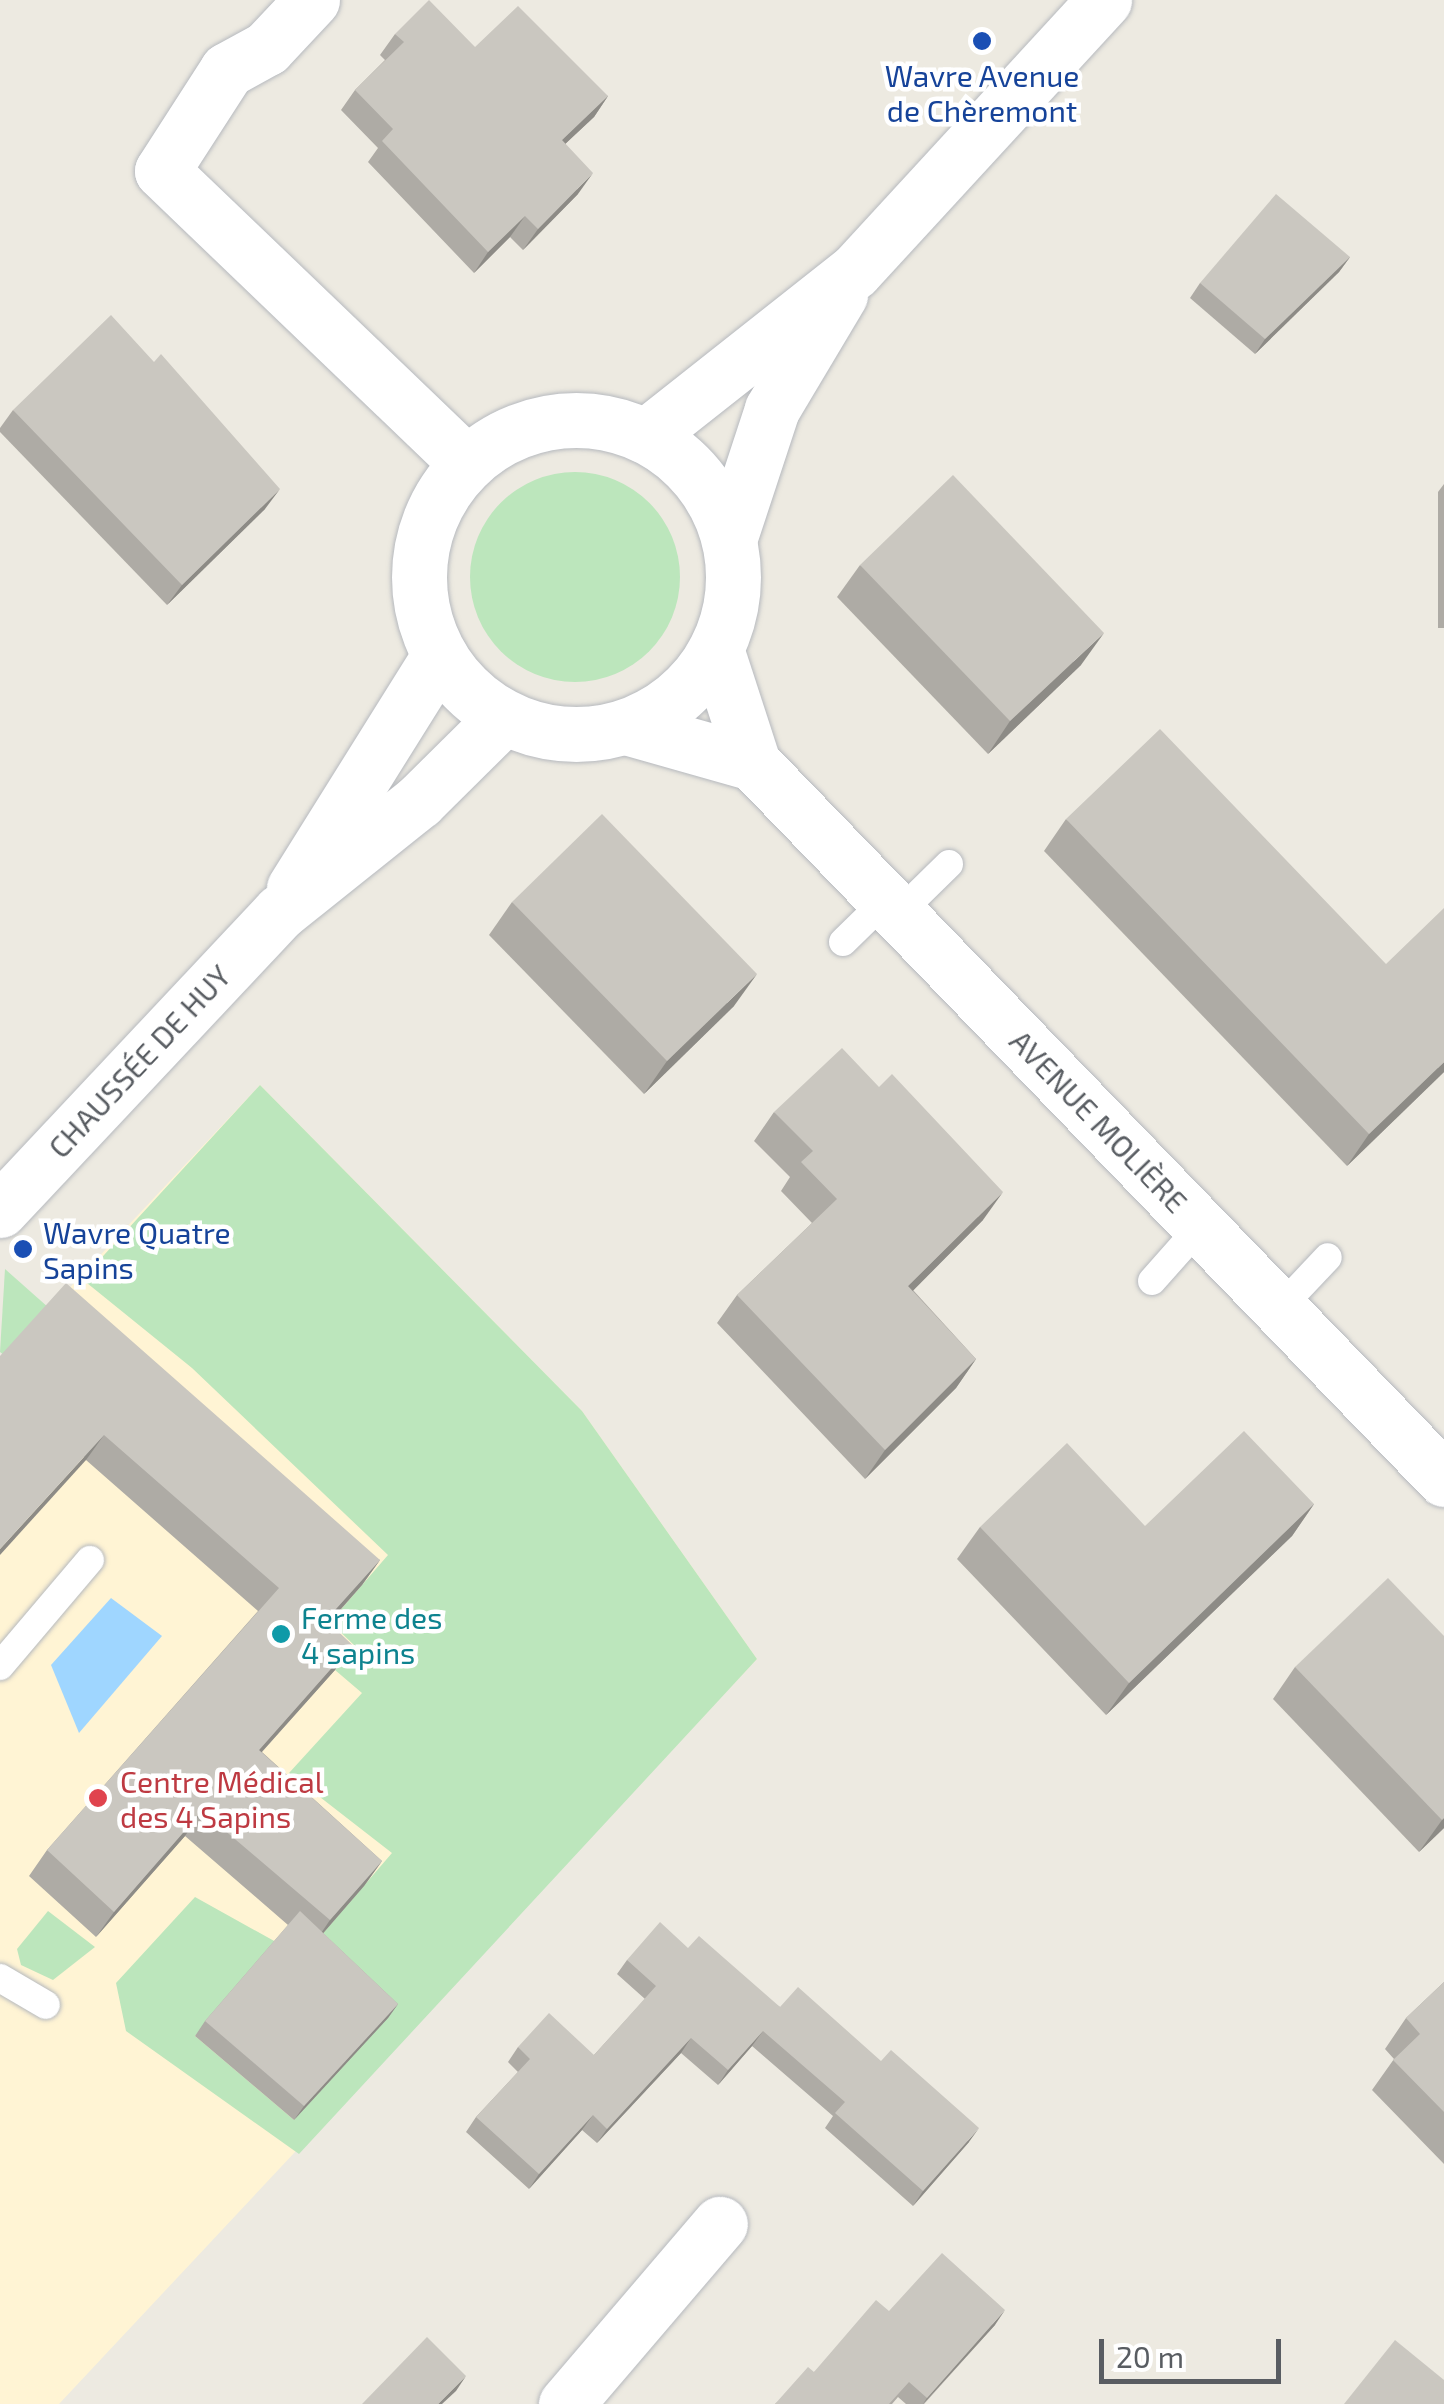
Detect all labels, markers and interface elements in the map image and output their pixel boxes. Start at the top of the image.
marker: Wavre Avenue de Chèremont [971,30,993,52]
place label: Wavre Avenue de Chèremont [884,57,1080,128]
street label: CHAUSSÉE DE HUY [41,957,237,1165]
street label: AVENUE MOLIÈRE [1003,1022,1195,1220]
place label: Wavre Quatre Sapins [43,1214,231,1284]
marker: Wavre Quatre Sapins [12,1238,34,1260]
place label: Ferme des 4 sapins [301,1599,442,1670]
marker: Ferme des 4 sapins [270,1623,292,1645]
place label: Centre Médical des 4 Sapins [120,1763,324,1834]
marker: Centre Médical des 4 Sapins [85,1785,111,1811]
scale bar [1104,2319,1286,2381]
text: 20 m [1116,2338,1184,2374]

